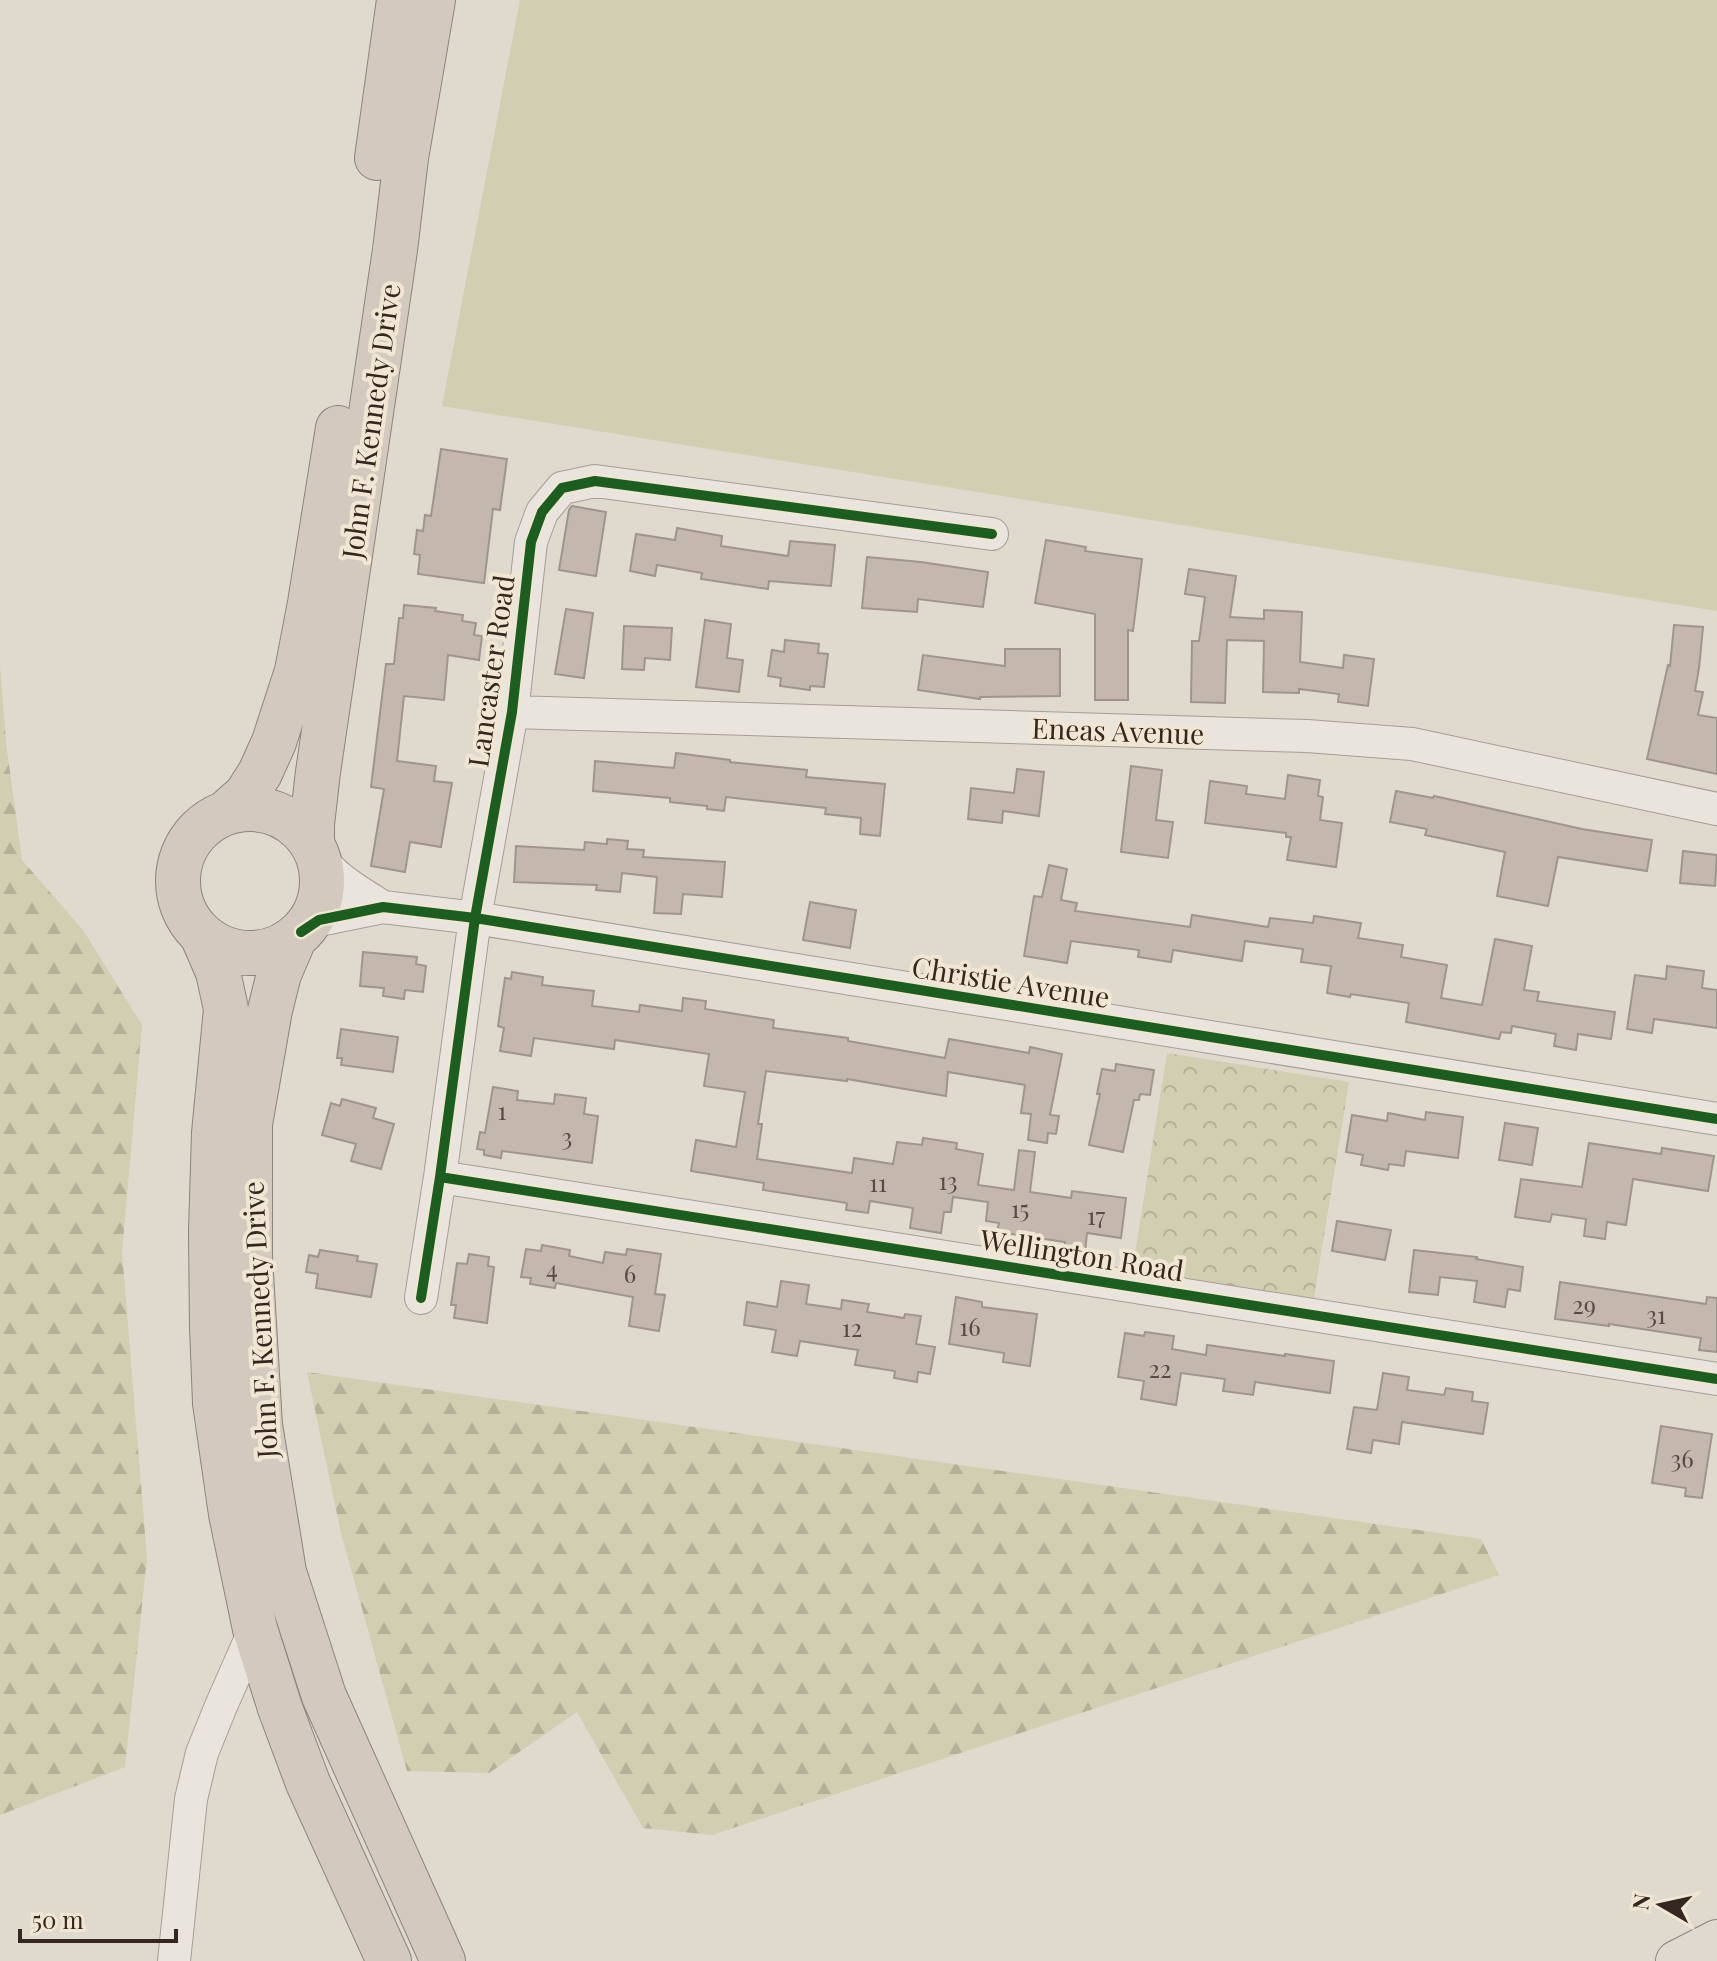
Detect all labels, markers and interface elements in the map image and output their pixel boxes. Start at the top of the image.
street label: John F. Kennedy Drive [332,281,408,562]
street label: Lancaster Road [458,572,522,770]
street label: Eneas Avenue [1031,708,1205,752]
street label: Christie Avenue [910,947,1112,1015]
house number: 1 [498,1094,507,1126]
house number: 3 [562,1120,572,1152]
house number: 13 [938,1164,958,1196]
house number: 11 [869,1166,887,1198]
street label: John F. Kennedy Drive [233,1181,285,1460]
house number: 15 [1011,1192,1029,1224]
house number: 17 [1087,1199,1106,1231]
street label: Wellington Road [977,1219,1186,1288]
house number: 4 [546,1252,558,1284]
house number: 6 [624,1257,636,1289]
house number: 29 [1572,1288,1596,1320]
house number: 31 [1646,1298,1666,1330]
house number: 16 [959,1310,981,1342]
house number: 12 [842,1311,862,1343]
house number: 22 [1149,1352,1172,1384]
house number: 36 [1670,1442,1694,1474]
north arrow [1621,1865,1701,1945]
text: N [1624,1891,1656,1912]
scale bar [20,1893,176,1943]
text: 50 m [32,1903,84,1935]

